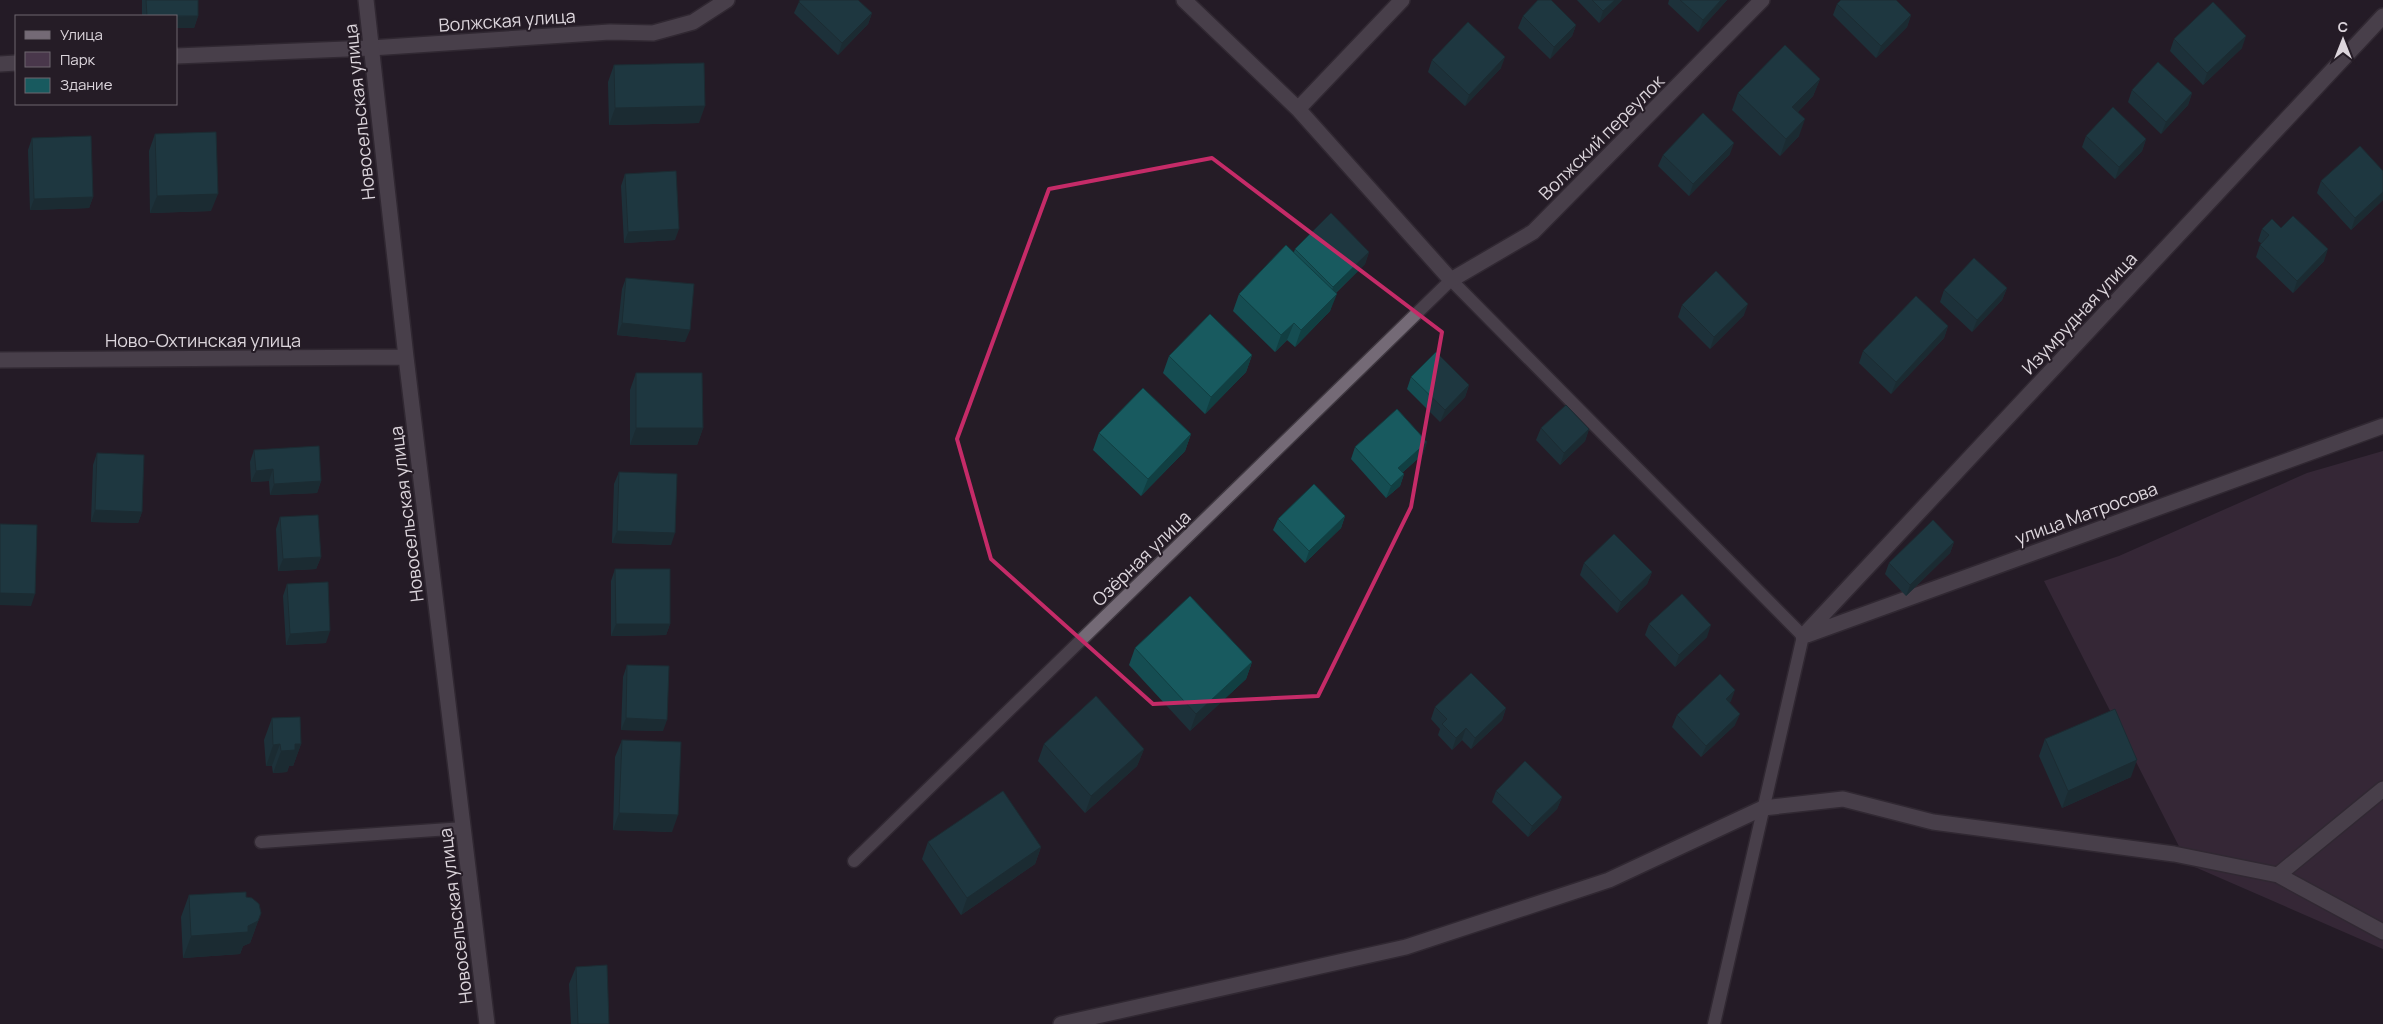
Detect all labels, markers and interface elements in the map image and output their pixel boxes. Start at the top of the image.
street label: Волжская улица [438,3,576,37]
legend [15,15,178,105]
north arrow [2318,15,2368,65]
text: С [2338,17,2348,36]
street label: Новосельская улица [338,23,380,201]
text: Улица [60,24,103,45]
text: Парк [60,49,96,70]
street label: Волжский переулок [1533,68,1670,205]
text: Здание [60,74,113,95]
street label: Изумрудная улица [2016,247,2142,379]
street label: Ново-Охтинская улица [105,328,301,352]
street label: Новосельская улица [383,425,429,603]
street label: улица Матросова [2011,476,2161,550]
street label: Озёрная улица [1087,505,1195,611]
street label: Новосельская улица [432,827,478,1005]

